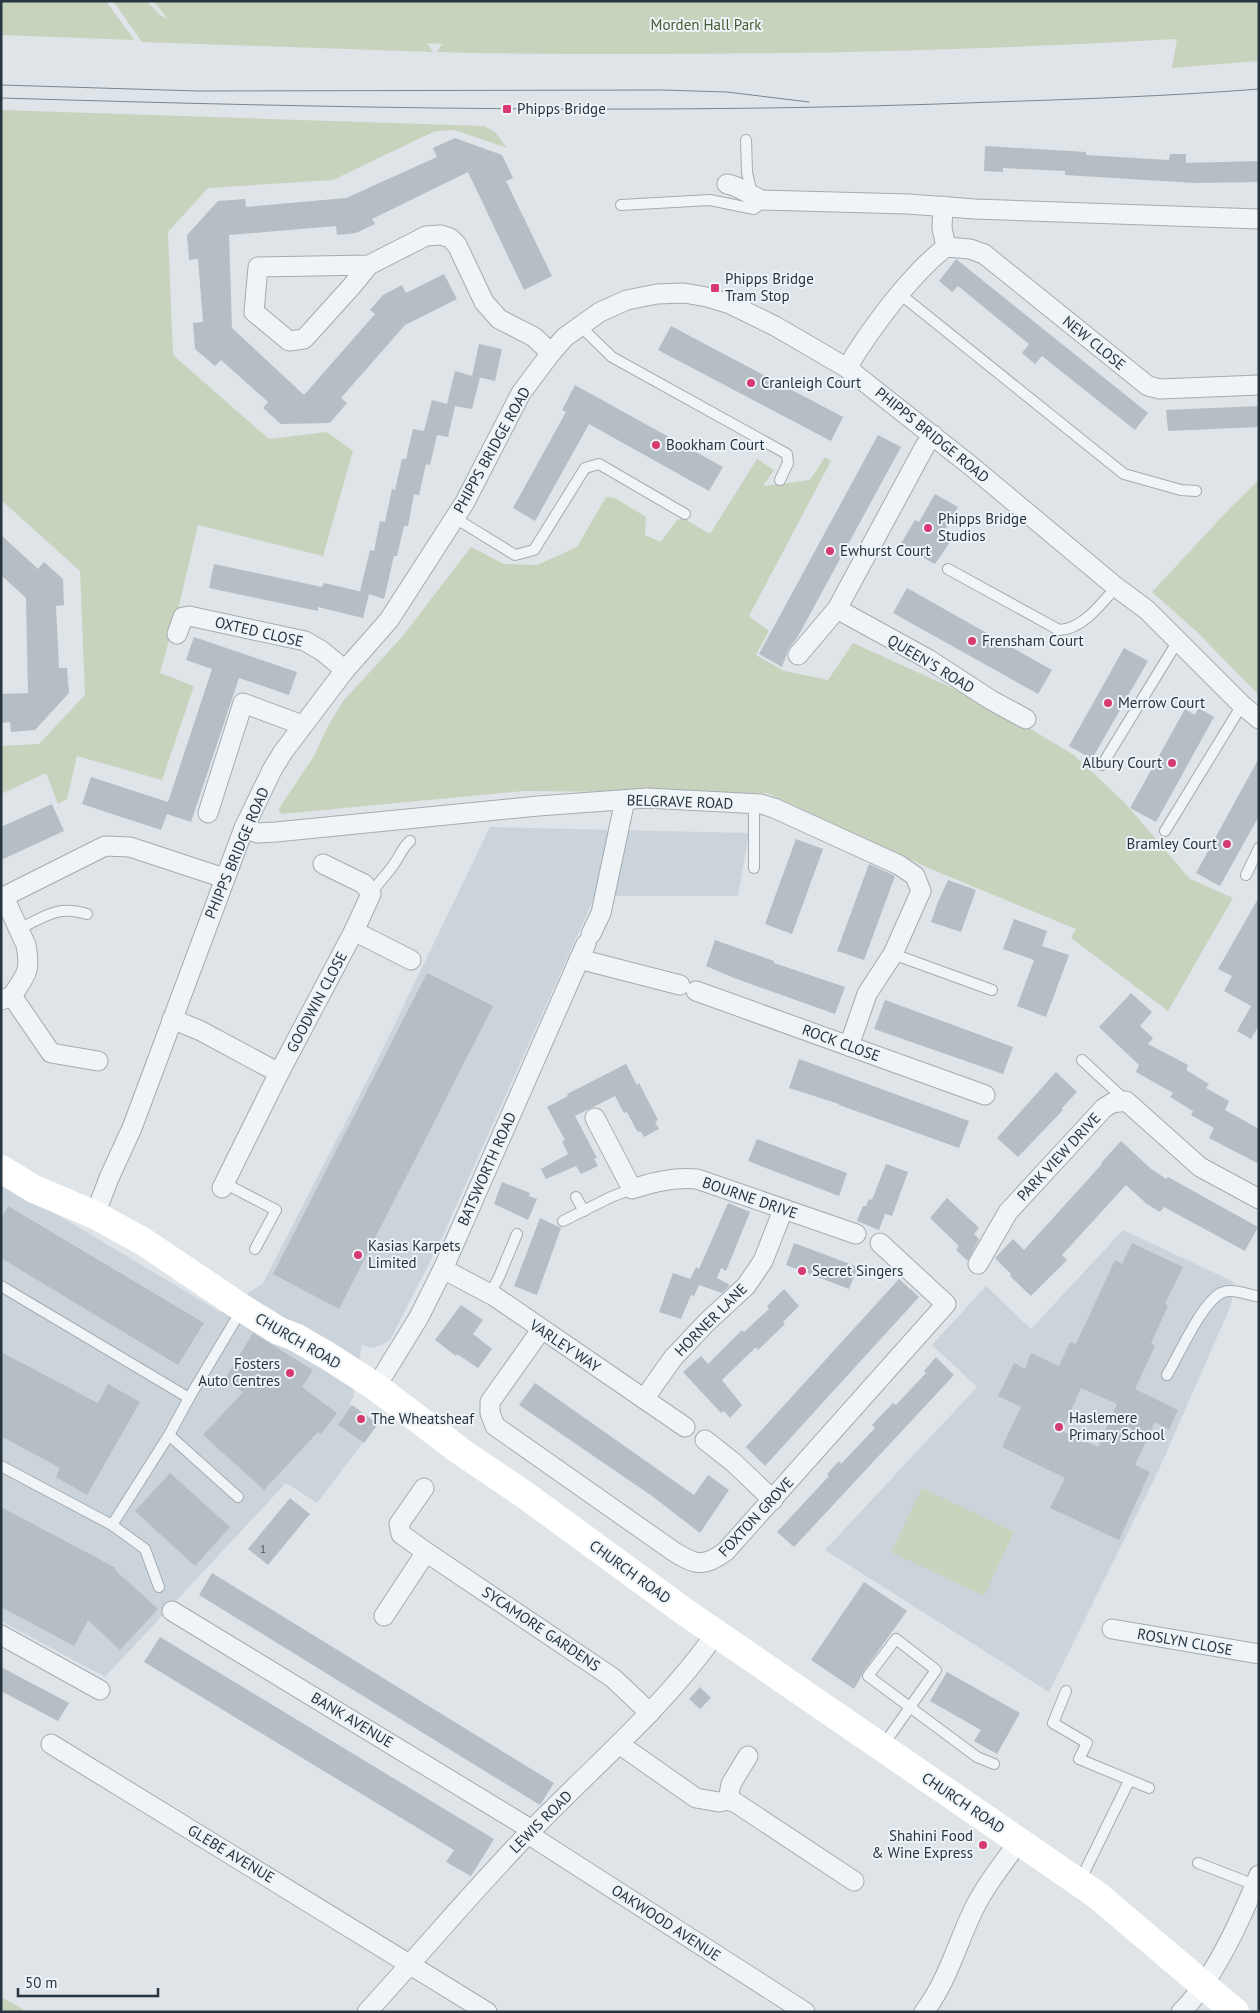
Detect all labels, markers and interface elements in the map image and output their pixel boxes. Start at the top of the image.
park label: Morden Hall Park [651,15,762,34]
place label: Phipps Bridge [517,99,606,118]
marker: Phipps Bridge [501,103,513,115]
place label: Phipps Bridge Tram Stop [725,269,814,305]
marker: Phipps Bridge Tram Stop [709,282,721,294]
street label: NEW CLOSE [1059,311,1130,374]
place label: Cranleigh Court [761,373,861,392]
marker: Cranleigh Court [745,377,757,389]
street label: PHIPPS BRIDGE ROAD [449,383,534,516]
street label: PHIPPS BRIDGE ROAD [871,383,993,486]
place label: Bookham Court [666,435,765,454]
marker: Bookham Court [650,439,662,451]
place label: Phipps Bridge Studios [938,509,1027,545]
marker: Phipps Bridge Studios [922,522,934,534]
place label: Ewhurst Court [840,541,931,560]
marker: Ewhurst Court [824,545,836,557]
street label: OXTED CLOSE [213,612,305,651]
street label: QUEEN'S ROAD [884,630,978,697]
place label: Frensham Court [982,631,1084,650]
marker: Frensham Court [966,635,978,647]
place label: Merrow Court [1118,693,1205,712]
marker: Merrow Court [1102,697,1114,709]
place label: Albury Court [1082,753,1162,772]
marker: Albury Court [1166,757,1178,769]
street label: PHIPPS BRIDGE ROAD [200,784,273,922]
street label: BELGRAVE ROAD [626,790,734,813]
place label: Bramley Court [1127,834,1217,853]
marker: Bramley Court [1221,838,1233,850]
street label: GOODWIN CLOSE [282,948,351,1056]
street label: ROCK CLOSE [800,1020,883,1065]
street label: PARK VIEW DRIVE [1013,1108,1104,1205]
street label: BATSWORTH ROAD [453,1109,520,1229]
street label: BOURNE DRIVE [700,1172,800,1223]
place label: Kasias Karpets Limited [368,1236,461,1272]
marker: Kasias Karpets Limited [352,1249,364,1261]
place label: Secret Singers [812,1261,903,1280]
marker: Secret Singers [796,1265,808,1277]
street label: HORNER LANE [670,1279,751,1360]
street label: CHURCH ROAD [252,1308,345,1373]
street label: VARLEY WAY [525,1314,605,1377]
place label: Fosters Auto Centres [198,1354,280,1390]
marker: Fosters Auto Centres [284,1367,296,1379]
place label: Haslemere Primary School [1069,1408,1165,1444]
place label: The Wheatsheaf [371,1409,475,1428]
marker: The Wheatsheaf [355,1413,367,1425]
marker: Haslemere Primary School [1053,1421,1065,1433]
street label: FOXTON GROVE [714,1473,797,1560]
street label: CHURCH ROAD [586,1536,675,1608]
house number: 1 [260,1541,266,1556]
street label: SYCAMORE GARDENS [479,1582,604,1675]
street label: ROSLYN CLOSE [1136,1624,1234,1659]
street label: BANK AVENUE [308,1688,397,1752]
street label: CHURCH ROAD [918,1768,1008,1837]
street label: LEWIS ROAD [505,1786,576,1857]
street label: GLEBE AVENUE [184,1820,278,1887]
place label: Shahini Food & Wine Express [872,1826,973,1862]
marker: Shahini Food & Wine Express [977,1839,989,1851]
street label: OAKWOOD AVENUE [608,1880,724,1965]
scale bar [18,1966,158,1998]
text: 50 m [25,1973,58,1992]

